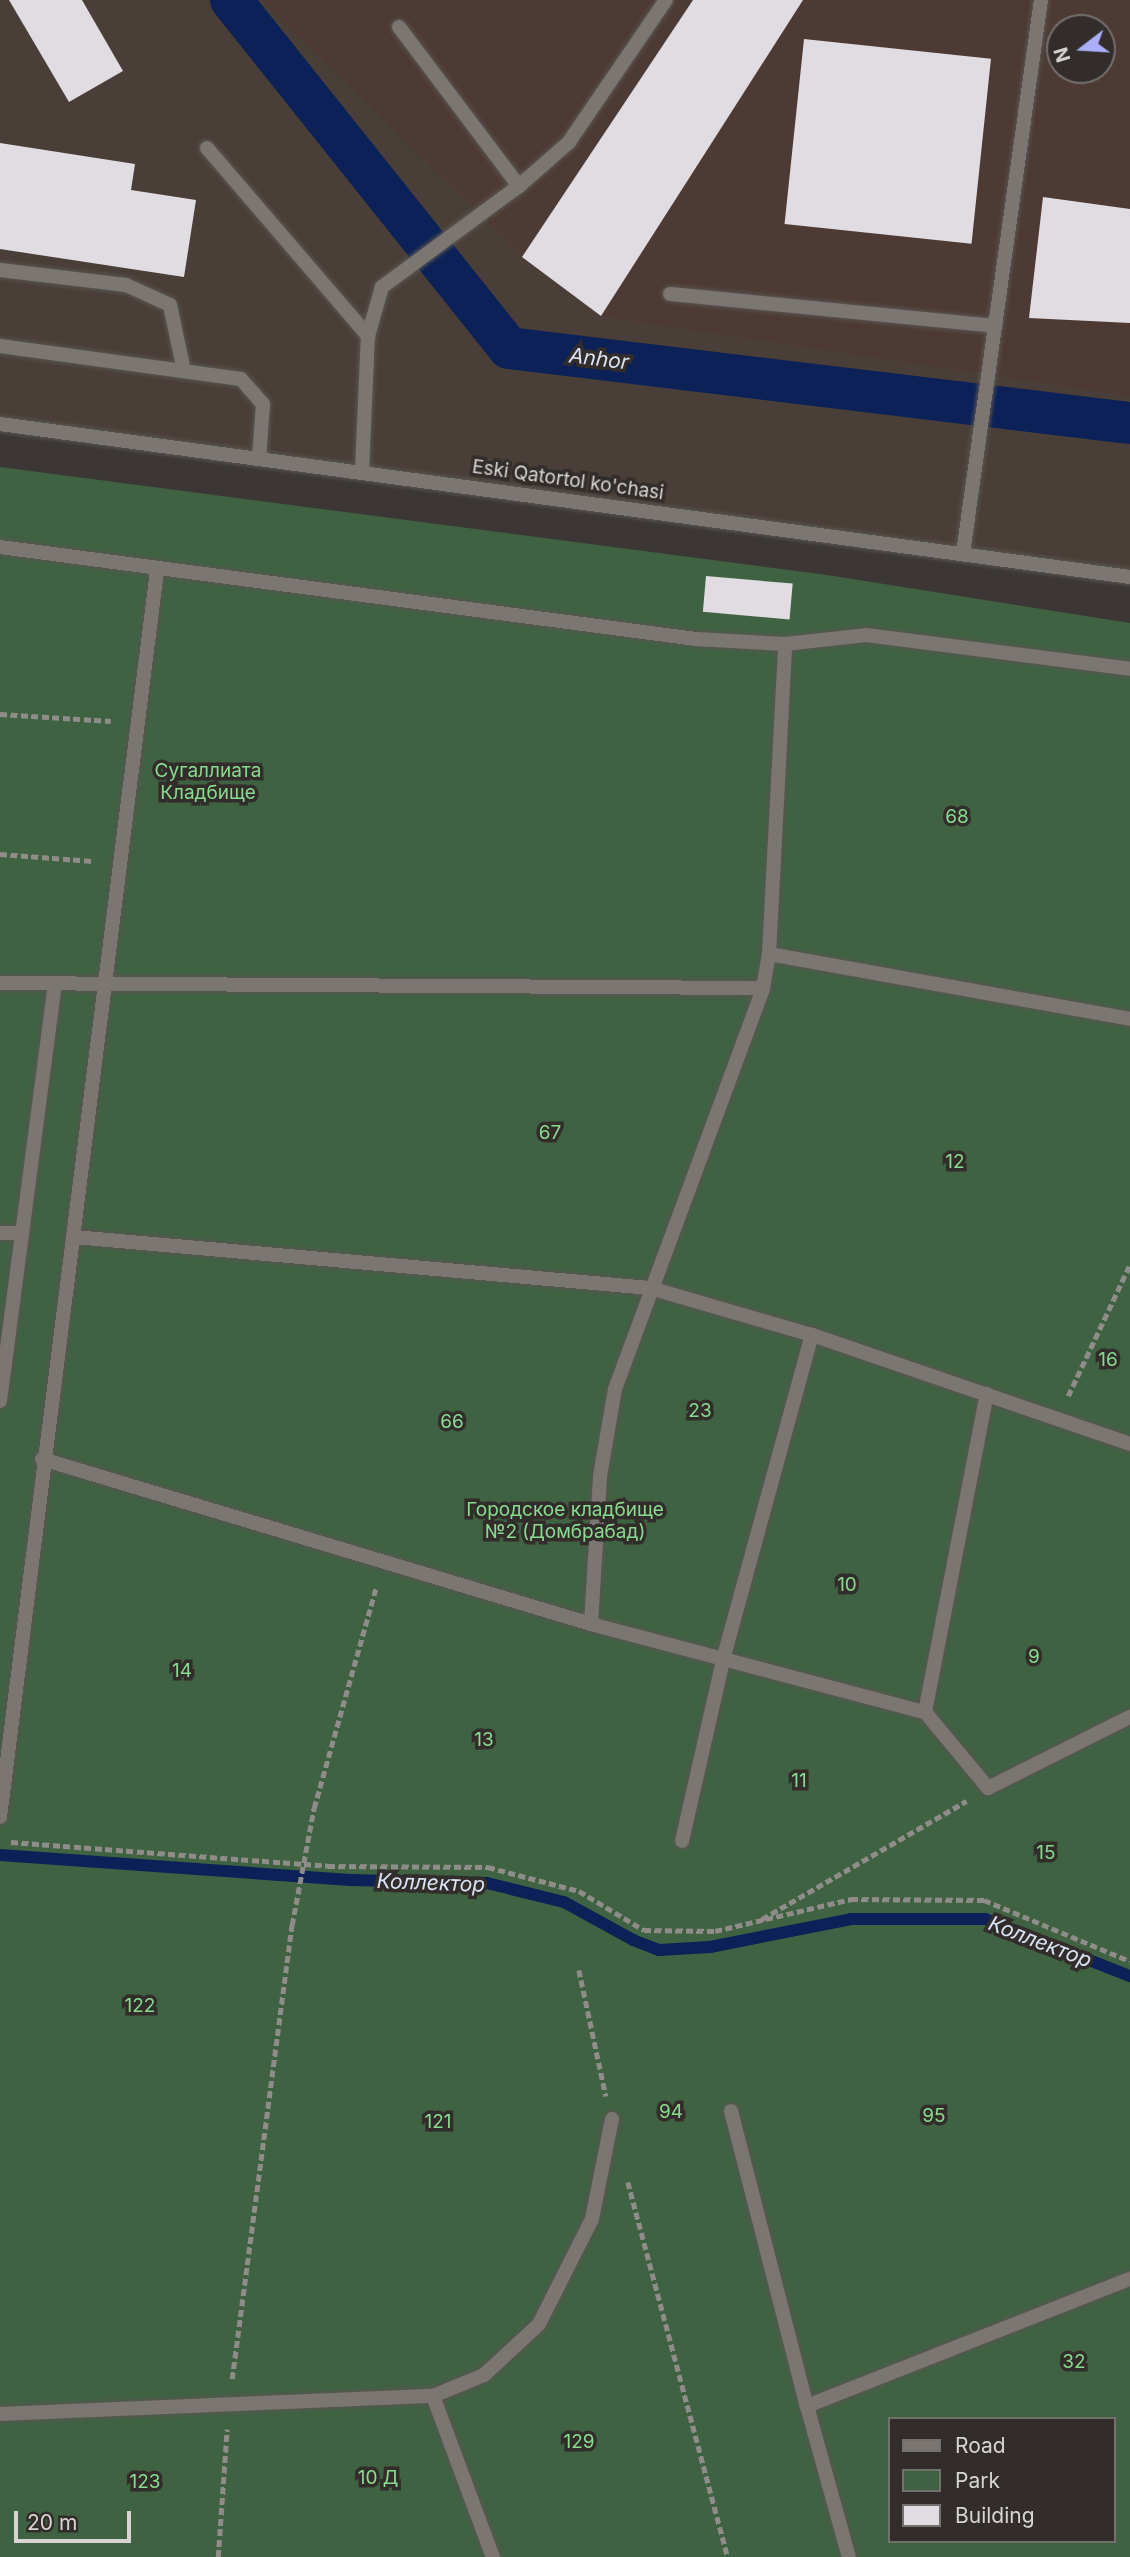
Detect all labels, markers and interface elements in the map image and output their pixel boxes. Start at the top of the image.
north arrow [1046,14,1116,84]
text: N [1049,44,1075,65]
water label: Anhor [568,343,630,375]
street label: Eski Qatortol ko'chasi [471,455,665,505]
park label: Сугаллиата Кладбище [155,760,261,804]
park label: 68 [945,806,969,828]
park label: 67 [539,1122,561,1144]
park label: 12 [945,1151,965,1173]
park label: 16 [1098,1349,1118,1371]
park label: 23 [688,1400,712,1422]
park label: 66 [440,1411,464,1433]
park label: Городское кладбище №2 (Домбрабад) [466,1499,664,1543]
park label: 10 [837,1574,857,1596]
park label: 9 [1028,1646,1040,1668]
park label: 14 [172,1660,192,1682]
park label: 13 [474,1729,494,1751]
park label: 11 [791,1770,807,1792]
park label: 15 [1036,1842,1056,1864]
water label: Коллектор [376,1869,486,1897]
water label: Коллектор [985,1911,1095,1973]
park label: 122 [125,1995,155,2017]
park label: 94 [659,2101,683,2123]
park label: 95 [922,2105,946,2127]
park label: 121 [424,2111,452,2133]
park label: 32 [1062,2351,1086,2373]
legend [888,2417,1116,2543]
park label: 129 [563,2431,595,2453]
text: Road [955,2433,1006,2458]
park label: 10 Д [358,2467,398,2489]
text: Park [955,2468,1000,2493]
park label: 123 [129,2471,161,2493]
scale bar [18,2498,135,2542]
text: Building [955,2503,1035,2528]
text: 20 m [27,2510,77,2535]

